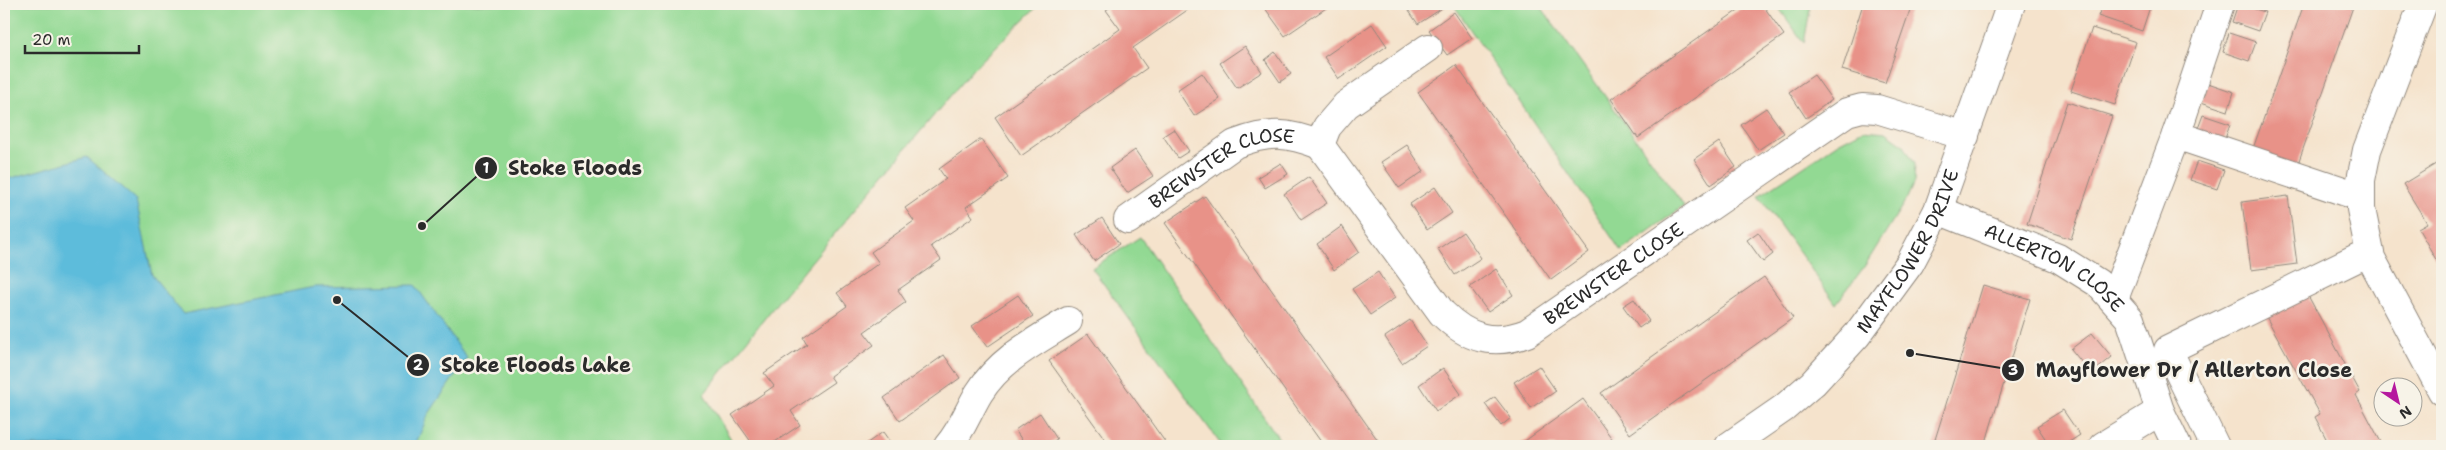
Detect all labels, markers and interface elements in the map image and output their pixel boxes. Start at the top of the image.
scale bar [25,22,139,54]
text: 20 m [32,30,71,50]
street label: BREWSTER CLOSE [1144,123,1297,215]
callout: Stoke Floods [473,151,652,186]
text: Stoke Floods [508,155,642,181]
text: 1 [483,158,490,178]
street label: MAYFLOWER DRIVE [1851,166,1965,338]
street label: BREWSTER CLOSE [1539,217,1688,331]
street label: ALLERTON CLOSE [1981,218,2130,317]
callout: Stoke Floods Lake [406,347,641,382]
text: Stoke Floods Lake [441,352,631,378]
callout: Mayflower Dr / Allerton Close [2001,352,2362,387]
text: 2 [413,355,424,375]
text: Mayflower Dr / Allerton Close [2036,357,2352,383]
text: 3 [2008,360,2018,380]
north arrow [2374,378,2424,428]
text: N [2396,402,2415,423]

